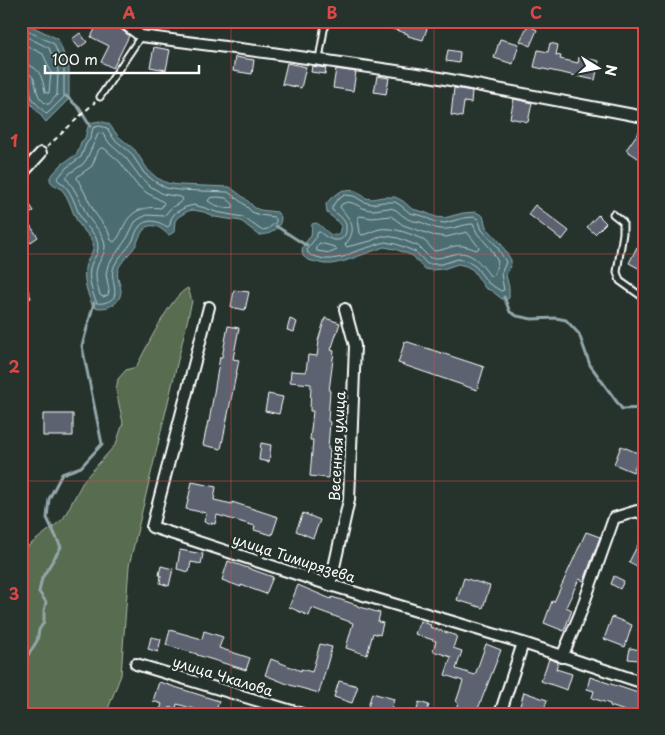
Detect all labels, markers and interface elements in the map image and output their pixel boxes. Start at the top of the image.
text: A [123,0,136,24]
text: B [327,0,338,24]
text: C [530,0,542,24]
scale bar [45,42,199,74]
north arrow [572,42,622,92]
text: 100 m [52,47,98,70]
text: N [600,63,623,78]
text: 1 [10,128,18,152]
text: 2 [8,354,20,378]
street label: Весенняя улица [324,390,350,501]
street label: улица Тимирязева [230,528,358,588]
text: 3 [9,581,19,605]
street label: улица Чкалова [170,651,276,701]

